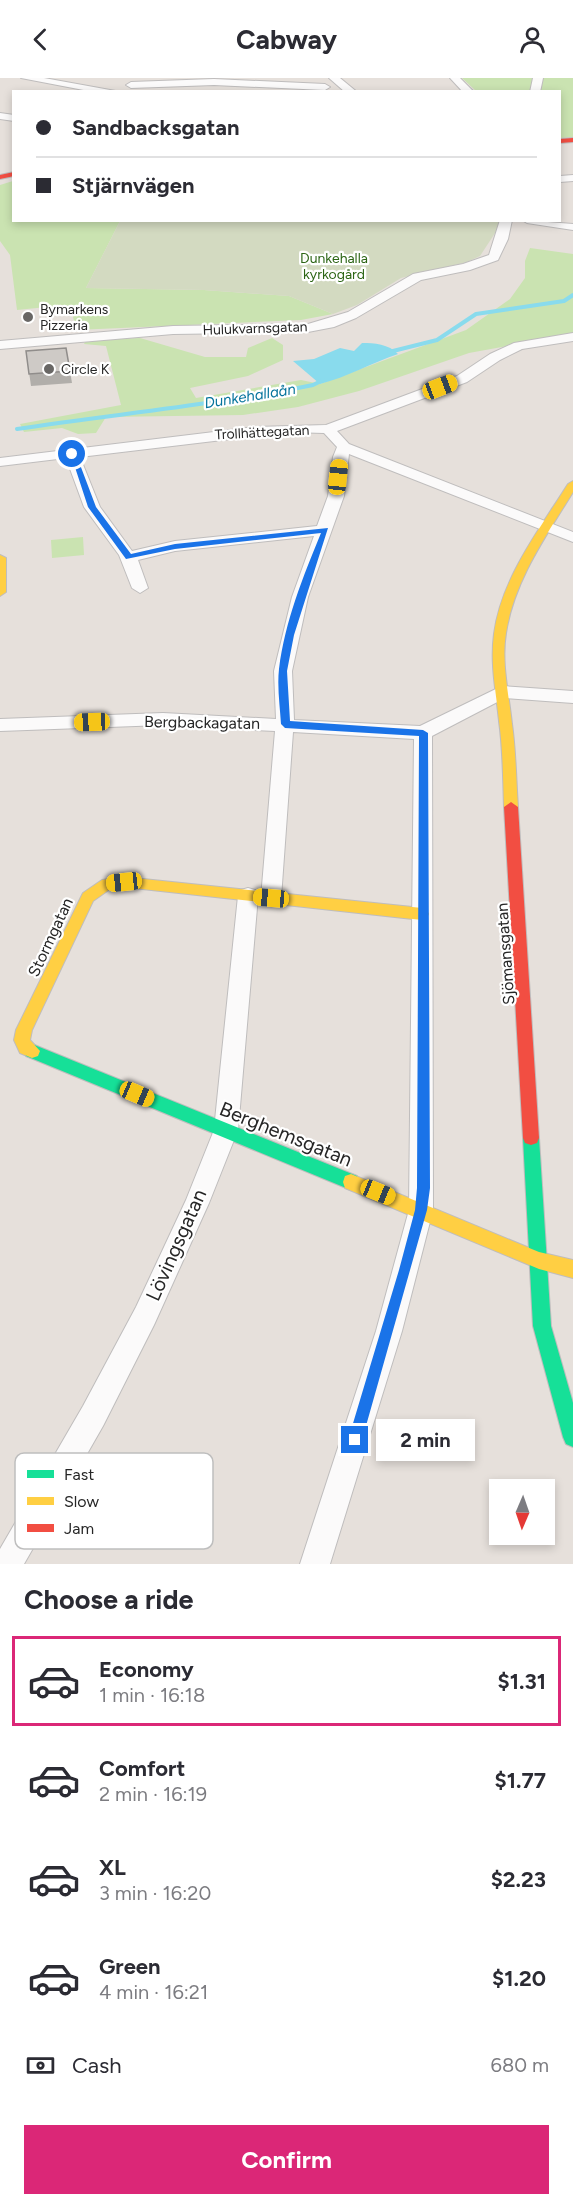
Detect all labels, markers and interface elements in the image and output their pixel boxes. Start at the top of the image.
icon: back [24,23,57,56]
text: Cabway [236,23,337,56]
icon: person [516,23,549,56]
text: Sandbacksgatan [72,114,239,141]
text: Stjärnvägen [72,172,195,199]
park label: Dunkehalla kyrkogård [300,250,368,283]
place label: Bymarkens Pizzeria [40,301,108,334]
marker: Bymarkens Pizzeria [21,310,35,324]
street label: Hulukvarnsgatan [202,318,308,339]
place label: Circle K [61,361,110,378]
marker: Circle K [42,362,56,376]
car [420,372,460,402]
water label: Dunkehallaån [203,380,297,412]
street label: Trollhättegatan [214,422,310,443]
route start [58,440,85,467]
car [327,458,349,496]
car [74,712,110,732]
street label: Bergbackagatan [144,712,260,733]
car [105,871,143,893]
car [252,887,290,909]
street label: Stormgatan [24,895,77,980]
street label: Sjömansgatan [492,902,519,1006]
car [117,1079,157,1109]
street label: Berghemsgatan [216,1096,356,1172]
car [358,1177,398,1207]
street label: Lövingsgatan [141,1185,211,1305]
callout: 2 min [376,1419,475,1461]
route end [341,1426,368,1453]
text: 2 min [400,1428,451,1452]
legend [15,1453,213,1549]
text: Fast [64,1465,94,1484]
north arrow [489,1479,555,1545]
map controls [489,1479,555,1545]
text: Slow [64,1492,99,1511]
text: Jam [64,1519,94,1538]
text: Choose a ride [24,1583,193,1616]
icon: car [27,1654,81,1708]
text: Economy [99,1656,194,1683]
text: $1.31 [498,1668,546,1695]
text: 1 min · 16:18 [99,1683,205,1707]
icon: car [27,1753,81,1807]
text: Comfort [99,1755,185,1782]
text: $1.77 [495,1767,546,1794]
text: 2 min · 16:19 [99,1782,207,1806]
icon: car [27,1852,81,1906]
text: XL [99,1854,126,1881]
text: $2.23 [491,1866,546,1893]
text: 3 min · 16:20 [99,1881,211,1905]
icon: car [27,1951,81,2005]
text: Green [99,1953,161,1980]
text: $1.20 [492,1965,546,1992]
text: 4 min · 16:21 [99,1980,208,2004]
icon: cash [24,2049,57,2082]
text: Cash [72,2052,122,2079]
text: 680 m [491,2053,549,2077]
button: Confirm [24,2125,549,2194]

